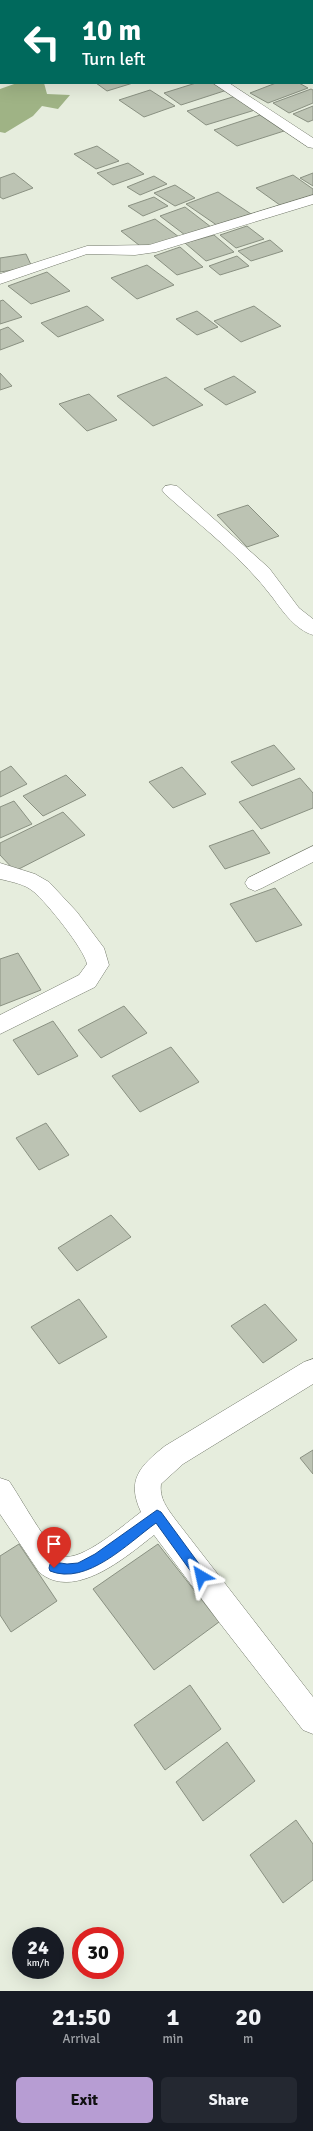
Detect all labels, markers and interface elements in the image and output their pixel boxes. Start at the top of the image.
text: 10 m [82,14,141,48]
icon: left [16,16,68,68]
text: Turn left [82,48,145,70]
pin [37,1527,71,1568]
icon: arrive [43,1533,65,1555]
position arrow [180,1555,222,1597]
speed limit sign: 30 [72,1927,124,1979]
text: 24 [27,1935,49,1960]
text: km/h [27,1957,49,1969]
text: 21:50 [52,2002,111,2032]
text: 1 [166,2002,179,2032]
text: 20 [235,2002,261,2032]
text: Arrival [63,2031,100,2047]
text: min [162,2031,183,2047]
text: m [243,2031,253,2047]
button: Exit [16,2077,153,2123]
button: Share [161,2077,297,2123]

